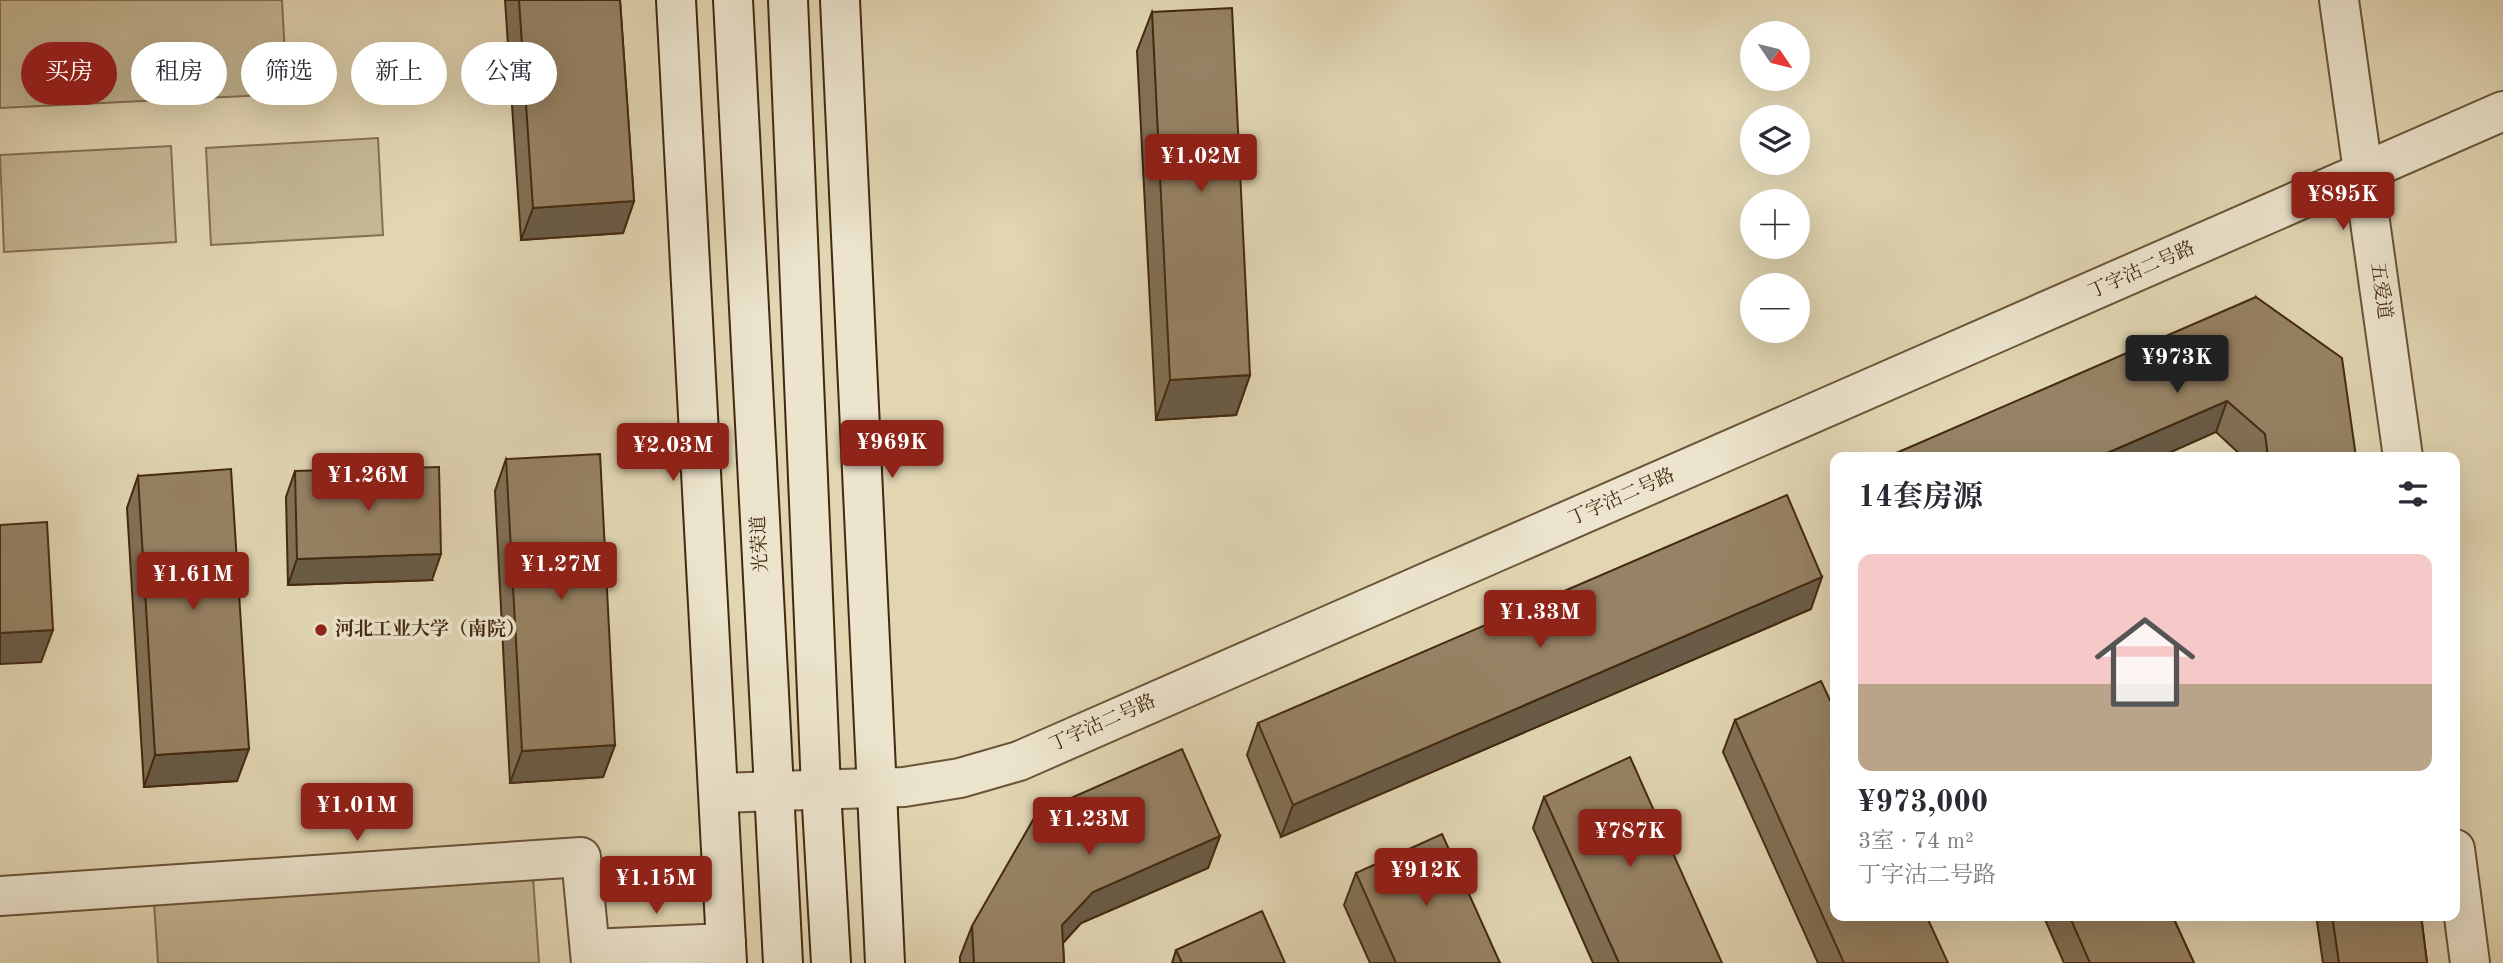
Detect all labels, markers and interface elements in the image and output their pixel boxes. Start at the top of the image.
north arrow [1740,21,1810,91]
map controls [1740,21,1810,343]
chip: 买房 [21,42,117,105]
chip: 租房 [131,42,227,105]
chip: 筛选 [241,42,337,105]
chip: 新上 [351,42,447,105]
chip: 公寓 [461,42,557,105]
button: layers [1740,105,1810,175]
pin: ¥1.02M [1144,134,1258,194]
text: ¥1.02M [1161,145,1241,168]
pin: ¥895K [2294,173,2392,232]
text: ¥895K [2307,183,2379,206]
button: + [1740,189,1810,259]
street label: 丁字沽二号路 [2085,237,2198,303]
street label: 五爱道 [2367,261,2395,321]
button: − [1740,273,1810,343]
pin: ¥973K [2128,336,2226,395]
text: ¥973K [2141,346,2213,369]
pin: ¥969K [843,420,941,480]
pin: ¥2.03M [616,424,730,483]
text: ¥969K [856,431,928,454]
text: ¥2.03M [633,434,713,457]
pin: ¥1.26M [311,454,425,513]
text: ¥1.26M [328,464,408,487]
street label: 丁字沽二号路 [1565,464,1678,530]
icon: filters [2394,475,2432,513]
text: 14套房源 [1858,483,1983,513]
street label: 光荣道 [748,515,772,573]
pin: ¥1.27M [504,542,618,602]
pin: ¥1.61M [136,552,250,612]
text: ¥1.27M [521,553,601,576]
text: ¥1.61M [153,563,233,586]
pin: ¥1.33M [1483,590,1597,650]
icon: home [2082,599,2208,725]
text: ¥1.33M [1500,601,1580,624]
place label: 河北工业大学（南院） [335,618,525,640]
marker: 河北工业大学（南院） [313,622,329,638]
street label: 丁字沽二号路 [1046,690,1159,756]
pin: ¥1.01M [300,784,414,843]
text: ¥973,000 [1858,788,1988,818]
text: ¥1.01M [317,794,397,817]
pin: ¥1.23M [1032,798,1146,857]
text: ¥1.23M [1049,808,1129,831]
pin: ¥787K [1581,810,1679,869]
text: ¥787K [1594,820,1666,843]
text: 3室 · 74 m² [1858,830,1974,853]
pin: ¥912K [1377,848,1475,908]
pin: ¥1.15M [599,856,713,916]
text: ¥912K [1390,859,1462,882]
text: 丁字沽二号路 [1858,864,1996,887]
text: ¥1.15M [616,867,696,890]

